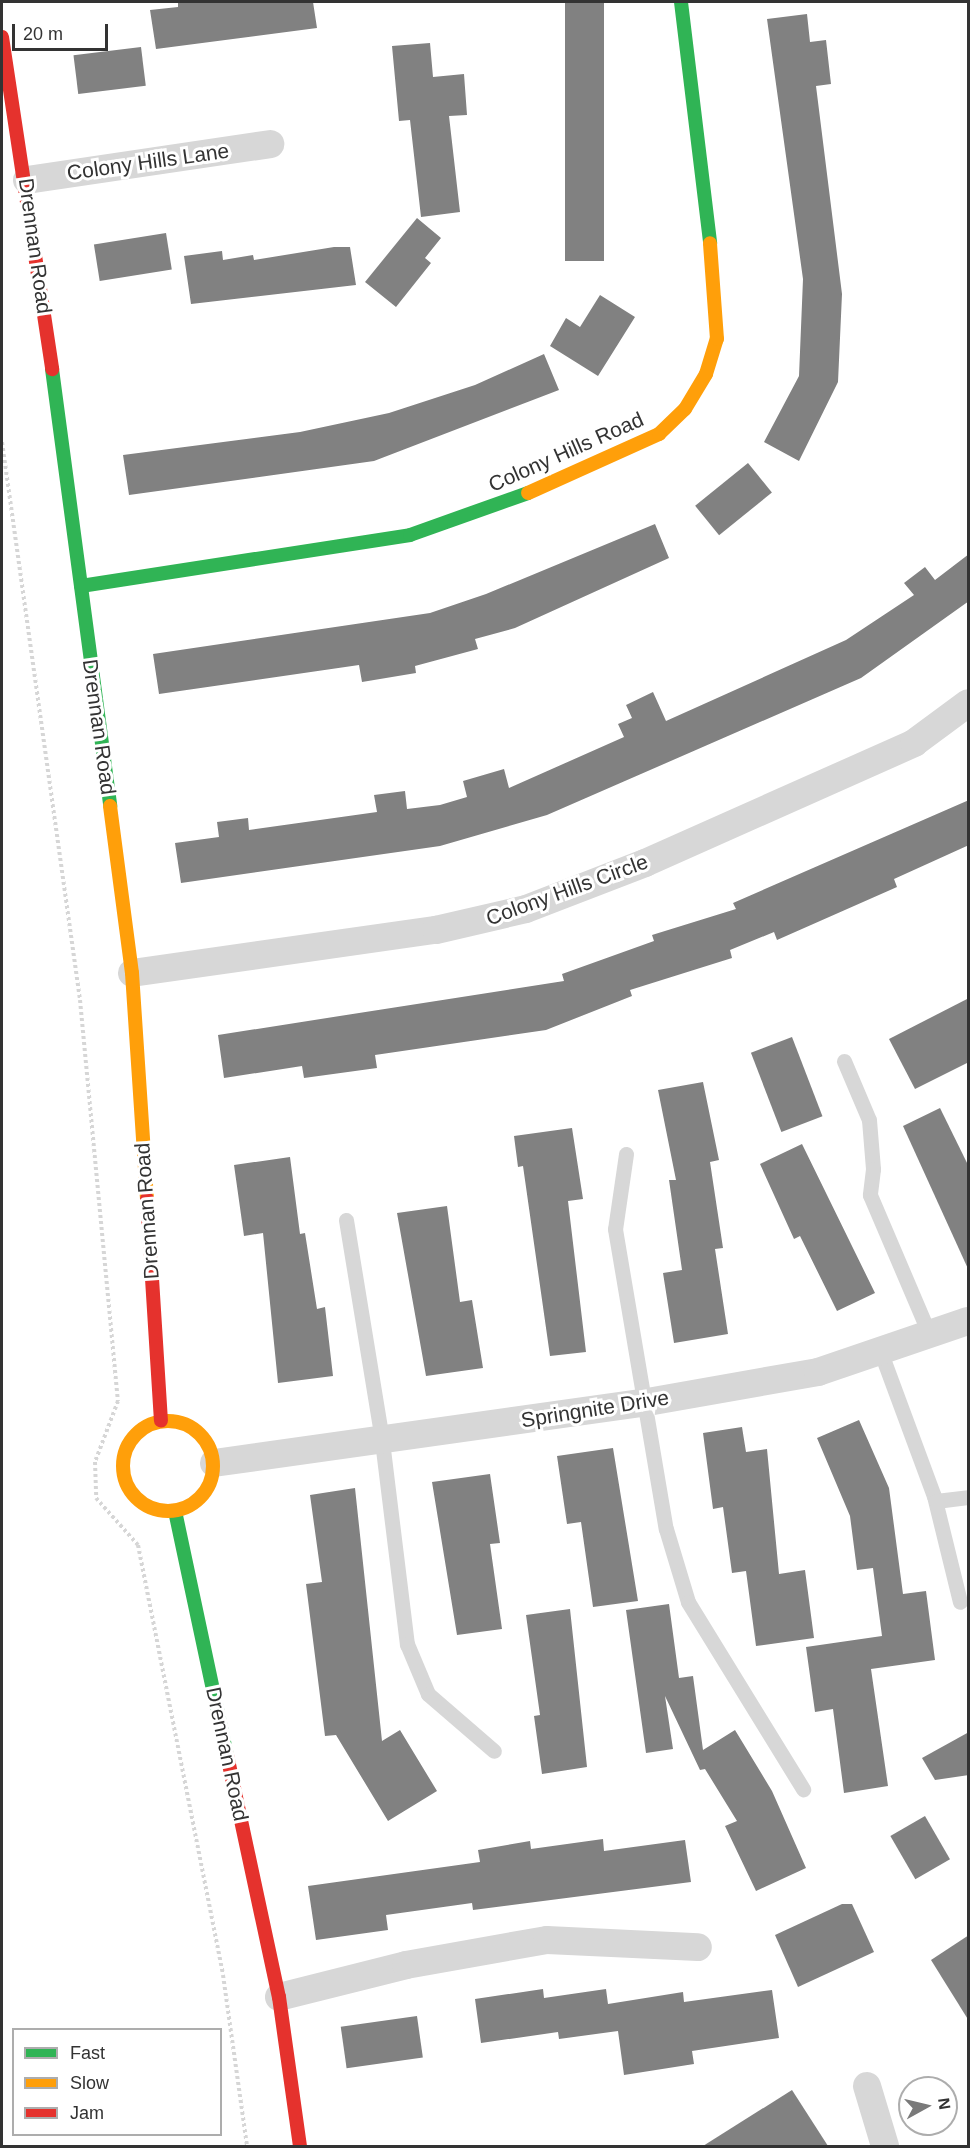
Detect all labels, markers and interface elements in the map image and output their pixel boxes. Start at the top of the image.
scale bar [15,12,111,50]
text: 20 m [23,24,63,44]
street label: Colony Hills Lane [65,138,231,186]
street label: Drennan Road [13,177,57,315]
street label: Colony Hills Road [485,407,647,497]
street label: Drennan Road [77,658,121,796]
street label: Colony Hills Circle [483,849,651,931]
street label: Drennan Road [130,1142,164,1280]
street label: Springnite Drive [519,1385,671,1433]
street label: Drennan Road [200,1685,254,1823]
legend [12,2028,222,2136]
text: Fast [70,2043,105,2063]
text: Slow [70,2073,109,2093]
north arrow [898,2076,958,2136]
text: N [935,2097,954,2111]
text: Jam [70,2103,104,2123]

